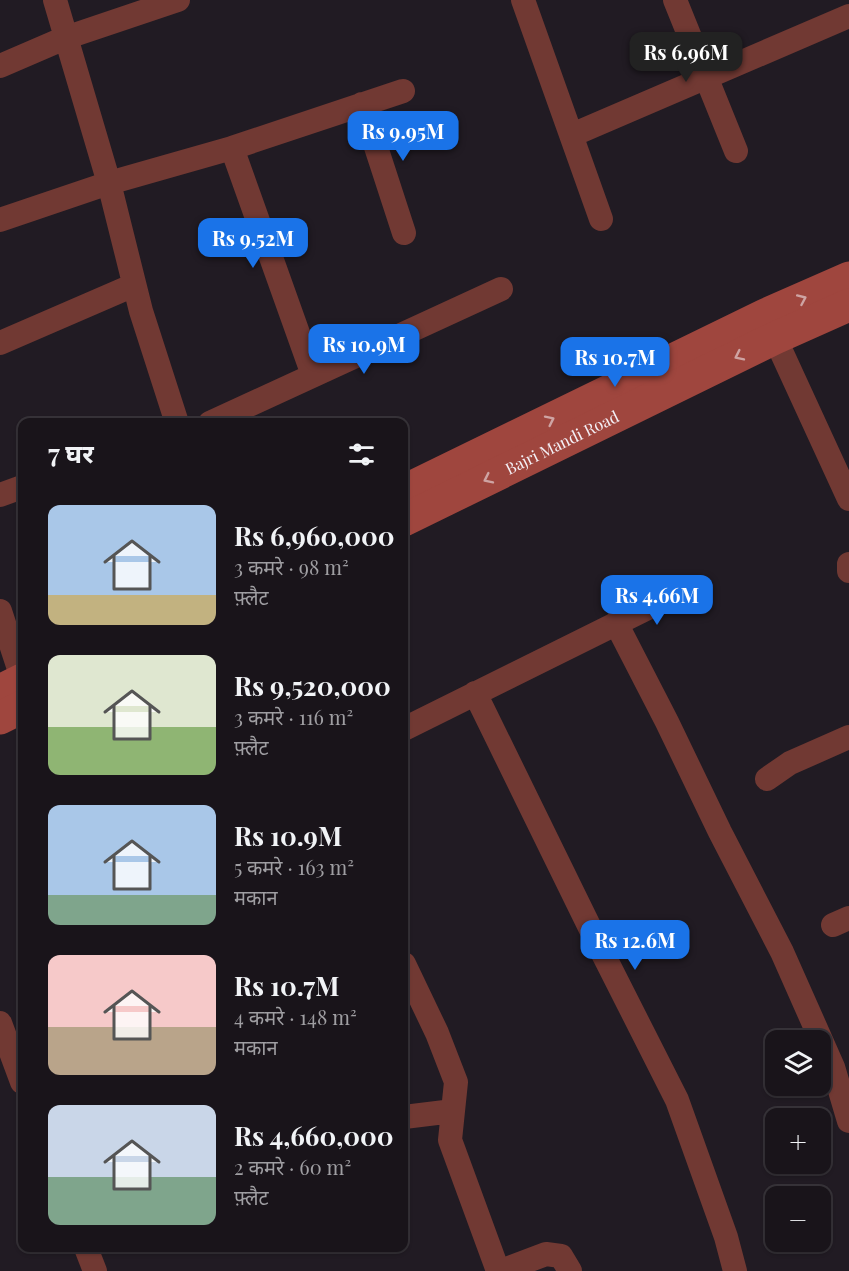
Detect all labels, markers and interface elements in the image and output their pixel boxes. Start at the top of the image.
pin: Rs 6.96M [624,32,748,83]
text: Rs 6.96M [643,38,729,65]
pin: Rs 9.95M [341,111,465,162]
text: Rs 9.95M [362,117,444,144]
pin: Rs 9.52M [191,218,315,269]
text: Rs 9.52M [212,224,294,251]
one-way arrow [795,294,806,306]
pin: Rs 10.9M [302,324,426,375]
text: Rs 10.9M [322,330,406,357]
pin: Rs 10.7M [553,337,677,388]
text: Rs 10.7M [575,343,655,370]
one-way arrow [734,348,745,360]
street label: Bajri Mandi Road [502,405,622,479]
one-way arrow [544,415,555,427]
text: 7 घर [48,435,94,470]
icon: filters [345,438,378,471]
one-way arrow [484,471,495,483]
text: Rs 6,960,000 [234,518,395,553]
icon: home [96,529,168,601]
text: 3 कमरे · 98 m² [234,553,349,580]
pin: Rs 4.66M [595,575,719,626]
text: Rs 4.66M [615,581,699,608]
text: फ़्लैट [234,583,269,610]
text: Rs 9,520,000 [234,668,391,703]
icon: home [96,679,168,751]
text: 3 कमरे · 116 m² [234,703,353,730]
text: फ़्लैट [234,733,269,760]
text: Rs 10.9M [234,818,342,853]
icon: home [96,829,168,901]
text: 5 कमरे · 163 m² [234,853,354,880]
text: मकान [234,883,278,910]
pin: Rs 12.6M [573,920,697,971]
text: Rs 12.6M [594,926,676,953]
text: Rs 10.7M [234,968,339,1003]
icon: home [96,979,168,1051]
text: 4 कमरे · 148 m² [234,1003,357,1030]
map controls [765,1030,831,1252]
button: layers [765,1030,831,1096]
text: मकान [234,1033,278,1060]
button: + [765,1108,831,1174]
text: Rs 4,660,000 [234,1118,394,1153]
icon: home [96,1129,168,1201]
text: 2 कमरे · 60 m² [234,1153,351,1180]
text: फ़्लैट [234,1183,269,1210]
button: − [765,1186,831,1252]

